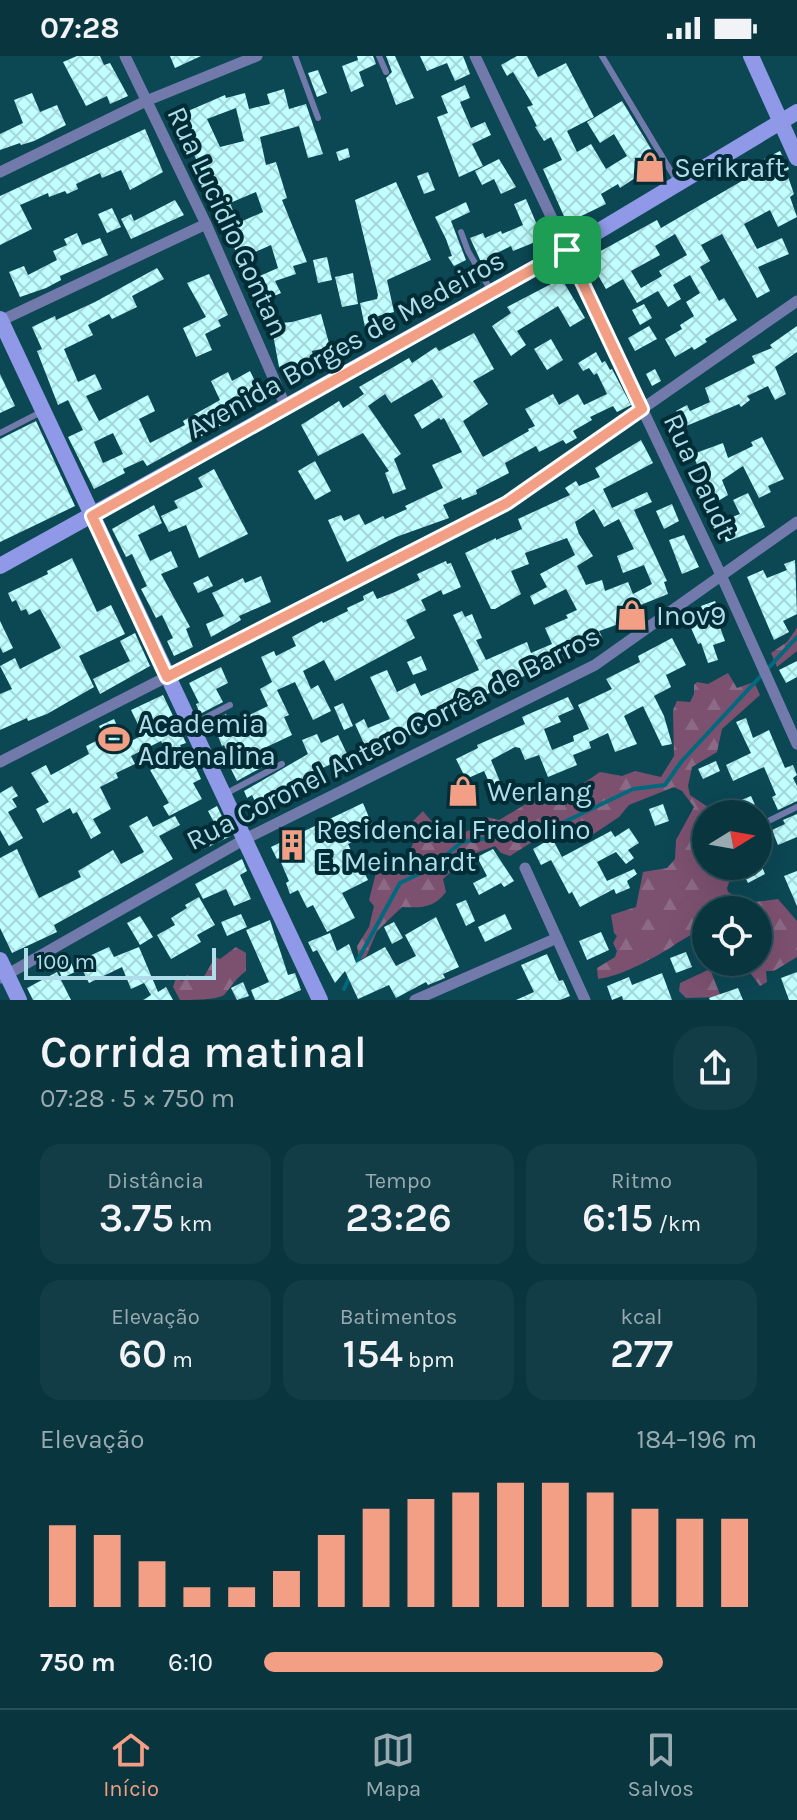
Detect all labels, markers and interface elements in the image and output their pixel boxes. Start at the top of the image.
text: 07:28 [40,10,120,46]
street label: Rua Lucidio Gontan [160,101,296,341]
shop icon: Serikraft [633,150,667,184]
place label: Serikraft [674,151,785,184]
pin [533,216,601,284]
icon: arrive [545,228,589,272]
street label: Avenida Borges de Medeiros [182,243,510,445]
street label: Rua Daudt [657,408,743,544]
shop icon: Inov9 [615,598,649,632]
place label: Inov9 [656,599,726,632]
street label: Rua Coronel Antero Corrêa de Barros [181,619,605,857]
place label: Academia Adrenalina [138,707,276,772]
sports icon: Academia Adrenalina [97,722,131,756]
shop icon: Werlang [446,774,480,808]
place label: Werlang [487,775,592,808]
north arrow [692,800,772,880]
map controls [692,800,772,976]
place label: Residencial Fredolino E. Meinhardt [316,813,591,878]
building icon: Residencial Fredolino E. Meinhardt [275,828,309,862]
button: locate [692,896,772,976]
scale bar [24,944,216,980]
text: 100 m [36,949,95,975]
button: share [673,1026,757,1110]
text: Corrida matinal [40,1027,367,1078]
text: 07:28 · 5 × 750 m [40,1083,235,1114]
text: Distância [107,1168,204,1194]
text: Tempo [365,1168,432,1194]
text: Ritmo [611,1168,672,1194]
text: 3.75 [99,1194,174,1241]
text: 23:26 [345,1194,452,1241]
text: 6:15 [582,1194,653,1241]
text: km [174,1211,212,1237]
text: /km [653,1211,701,1237]
text: Elevação [111,1304,200,1330]
text: Batimentos [340,1304,457,1330]
text: kcal [620,1304,663,1330]
text: 60 [118,1330,167,1377]
text: 154 [342,1330,403,1377]
text: 277 [610,1330,673,1377]
text: m [167,1347,193,1373]
text: bpm [403,1347,455,1373]
text: Elevação [40,1424,145,1455]
text: 184–196 m [637,1424,757,1455]
text: 750 m [40,1647,116,1678]
text: 6:10 [168,1647,213,1678]
tab: Início [103,1728,159,1802]
tab: Mapa [366,1728,421,1802]
tab: Salvos [628,1728,694,1802]

